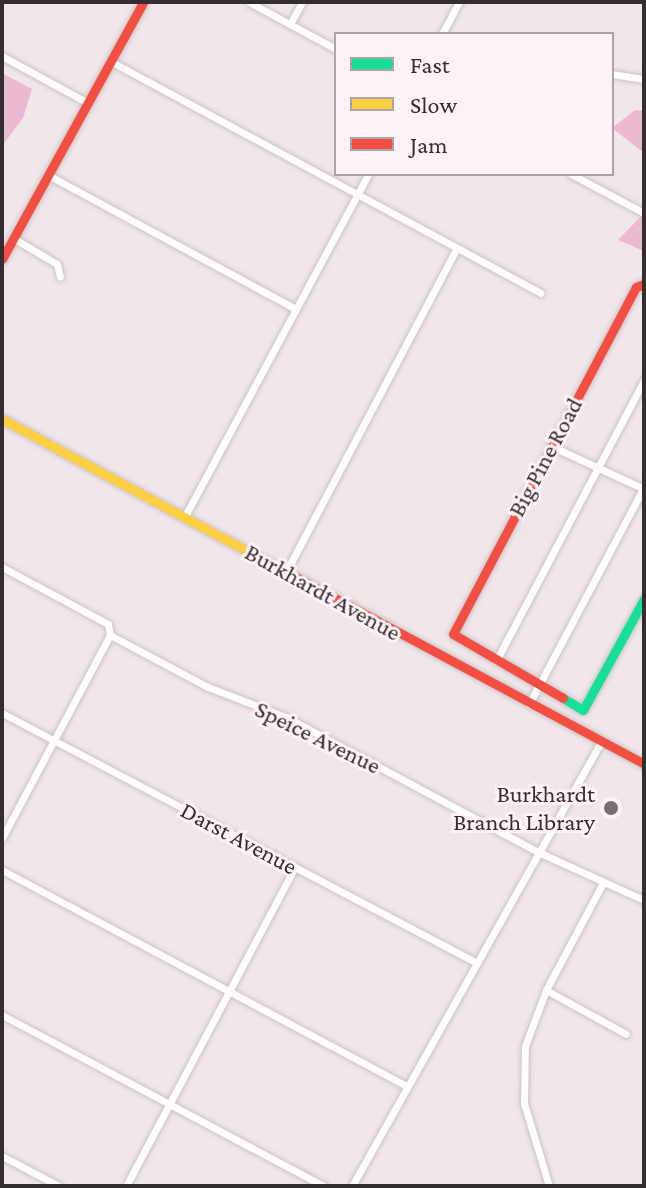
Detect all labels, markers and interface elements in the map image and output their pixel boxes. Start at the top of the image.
legend [334,32,614,176]
text: Fast [410,51,450,78]
text: Slow [410,91,457,118]
text: Jam [410,131,448,158]
street label: Big Pine Road [502,393,588,521]
street label: Burkhardt Avenue [240,537,406,647]
street label: Speice Avenue [250,694,386,780]
place label: Burkhardt Branch Library [453,780,595,836]
street label: Darst Avenue [176,795,302,881]
marker: Burkhardt Branch Library [602,799,620,817]

